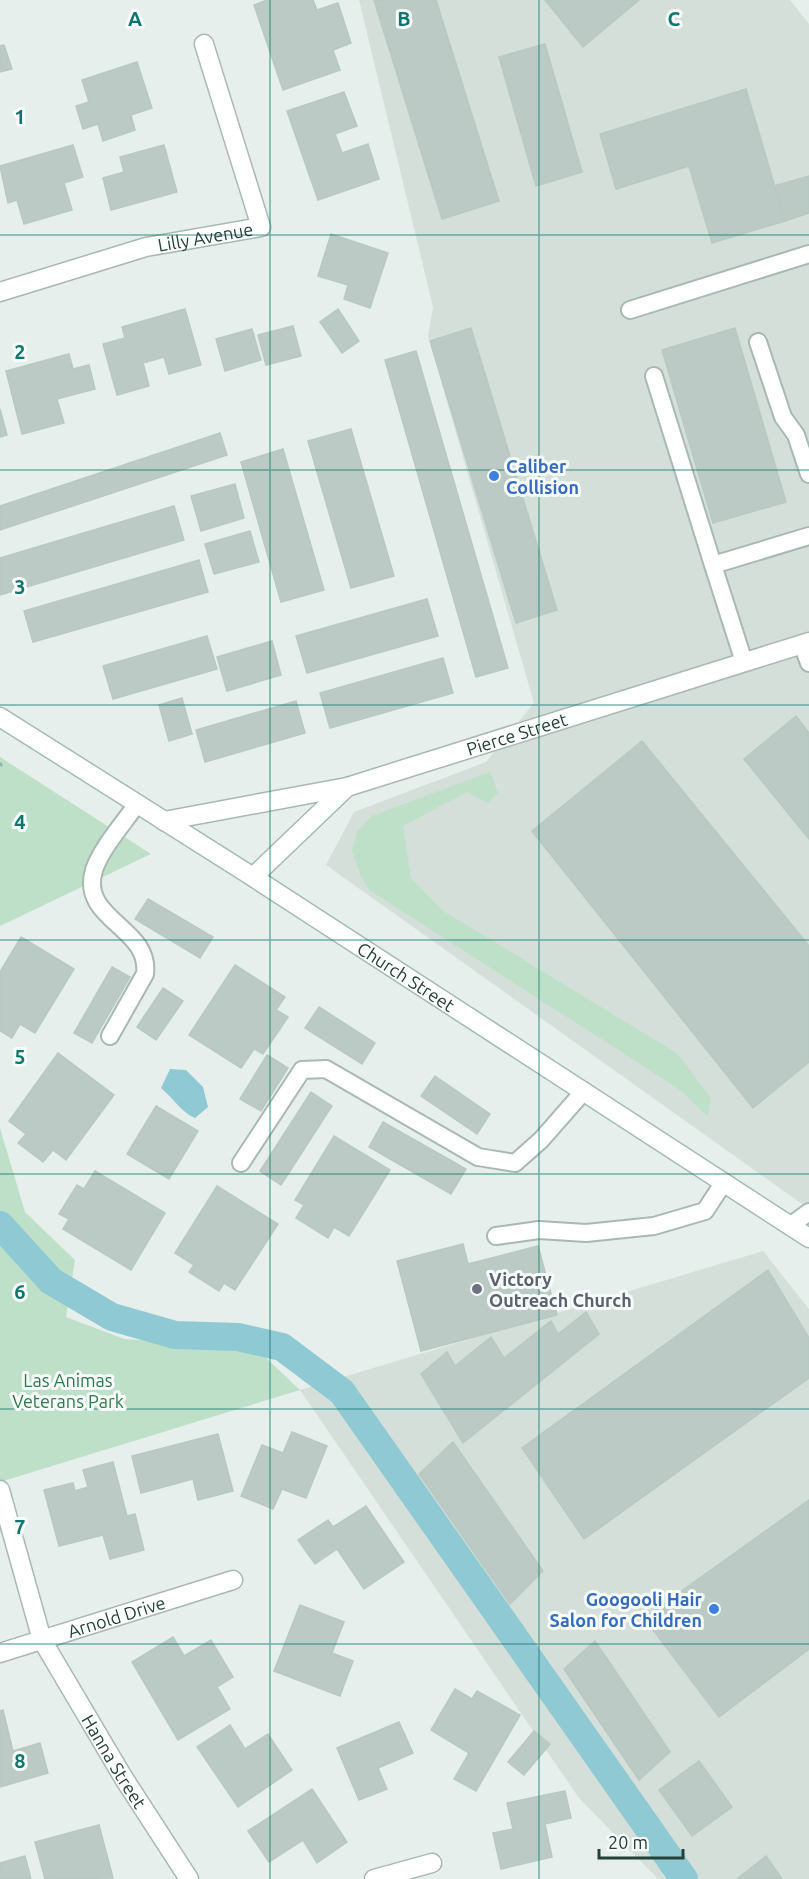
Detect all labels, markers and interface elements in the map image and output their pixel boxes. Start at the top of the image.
text: A [128,7,142,30]
text: B [397,7,411,30]
text: C [668,7,681,30]
text: 1 [14,105,26,128]
street label: Lilly Avenue [156,219,255,255]
text: 2 [14,340,26,363]
place label: Caliber Collision [506,456,579,497]
marker: Caliber Collision [487,469,501,483]
text: 3 [14,575,26,598]
street label: Pierce Street [464,709,570,759]
text: 4 [14,810,26,833]
street label: Church Street [354,938,458,1015]
text: 5 [14,1045,26,1068]
place label: Victory Outreach Church [489,1269,632,1310]
text: 6 [14,1280,26,1303]
marker: Victory Outreach Church [470,1282,484,1296]
park label: Las Animas Veterans Park [12,1370,124,1411]
text: 7 [14,1515,26,1538]
place label: Googooli Hair Salon for Children [550,1589,703,1630]
street label: Arnold Drive [65,1592,168,1641]
marker: Googooli Hair Salon for Children [707,1602,721,1616]
street label: Hanna Street [78,1711,150,1812]
text: 8 [14,1749,26,1772]
scale bar [599,1822,683,1860]
text: 20 m [608,1832,648,1852]

